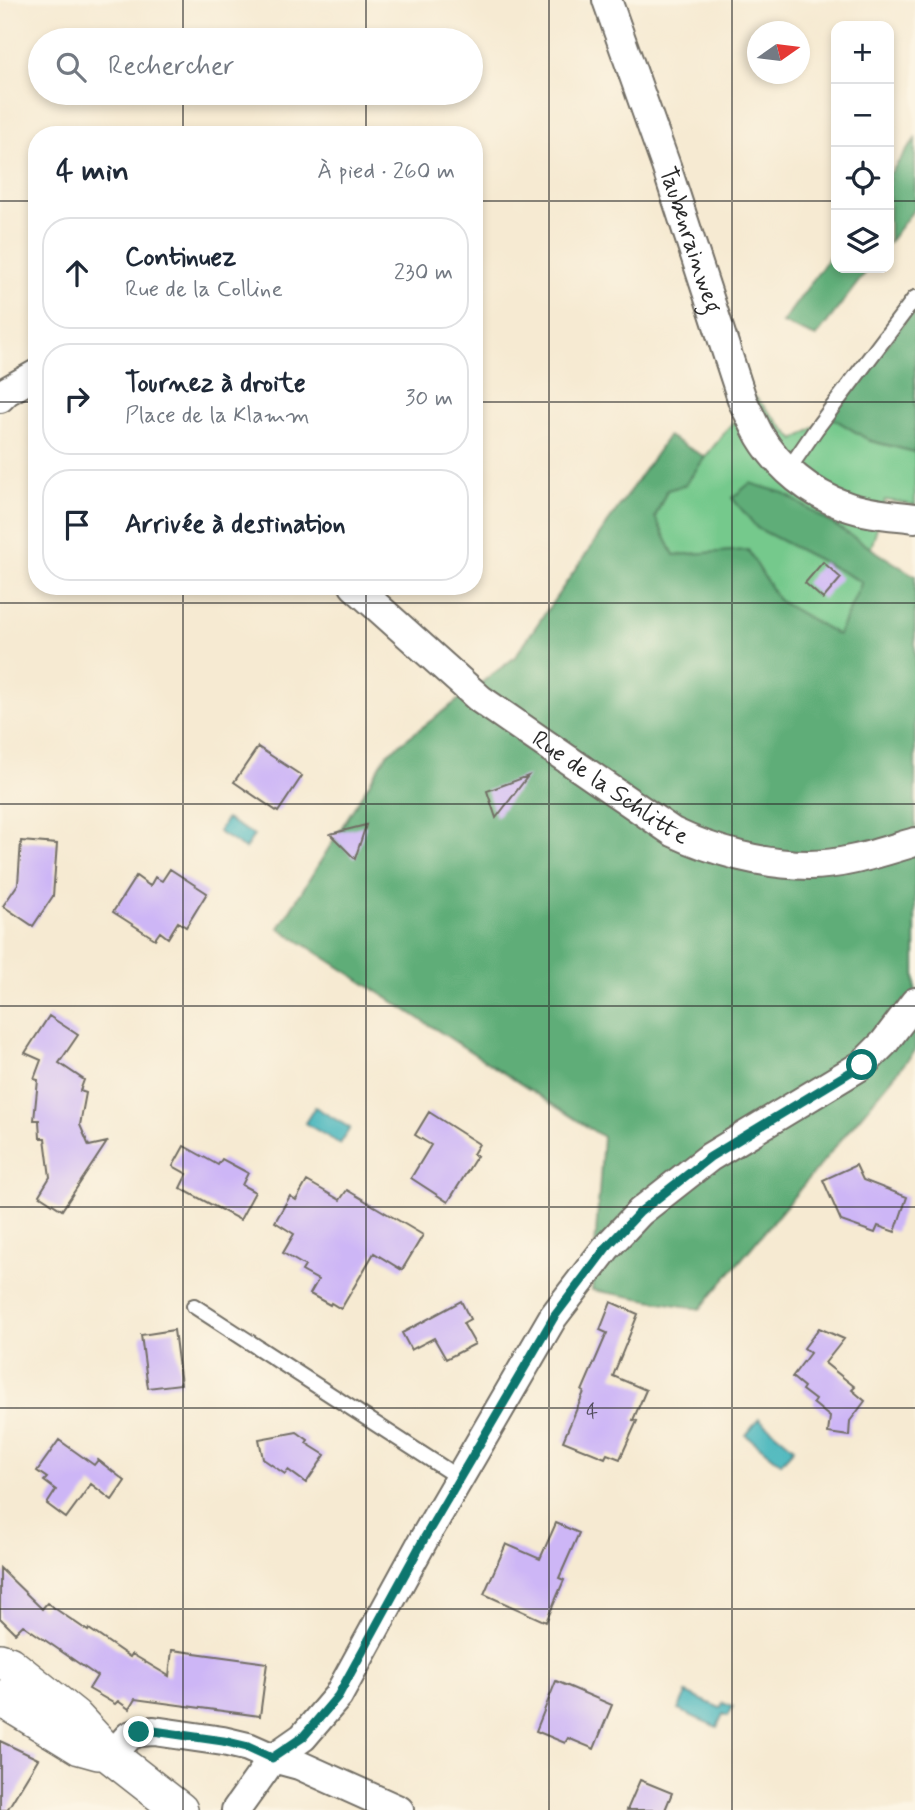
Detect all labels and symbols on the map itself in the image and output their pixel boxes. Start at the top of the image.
north arrow [747,21,810,84]
street label: Taubenrainweg [652,163,729,318]
street label: Rue de la Schlitte [526,724,693,852]
route start [846,1049,877,1080]
house number: 4 [586,1398,598,1426]
route end [123,1716,154,1747]

